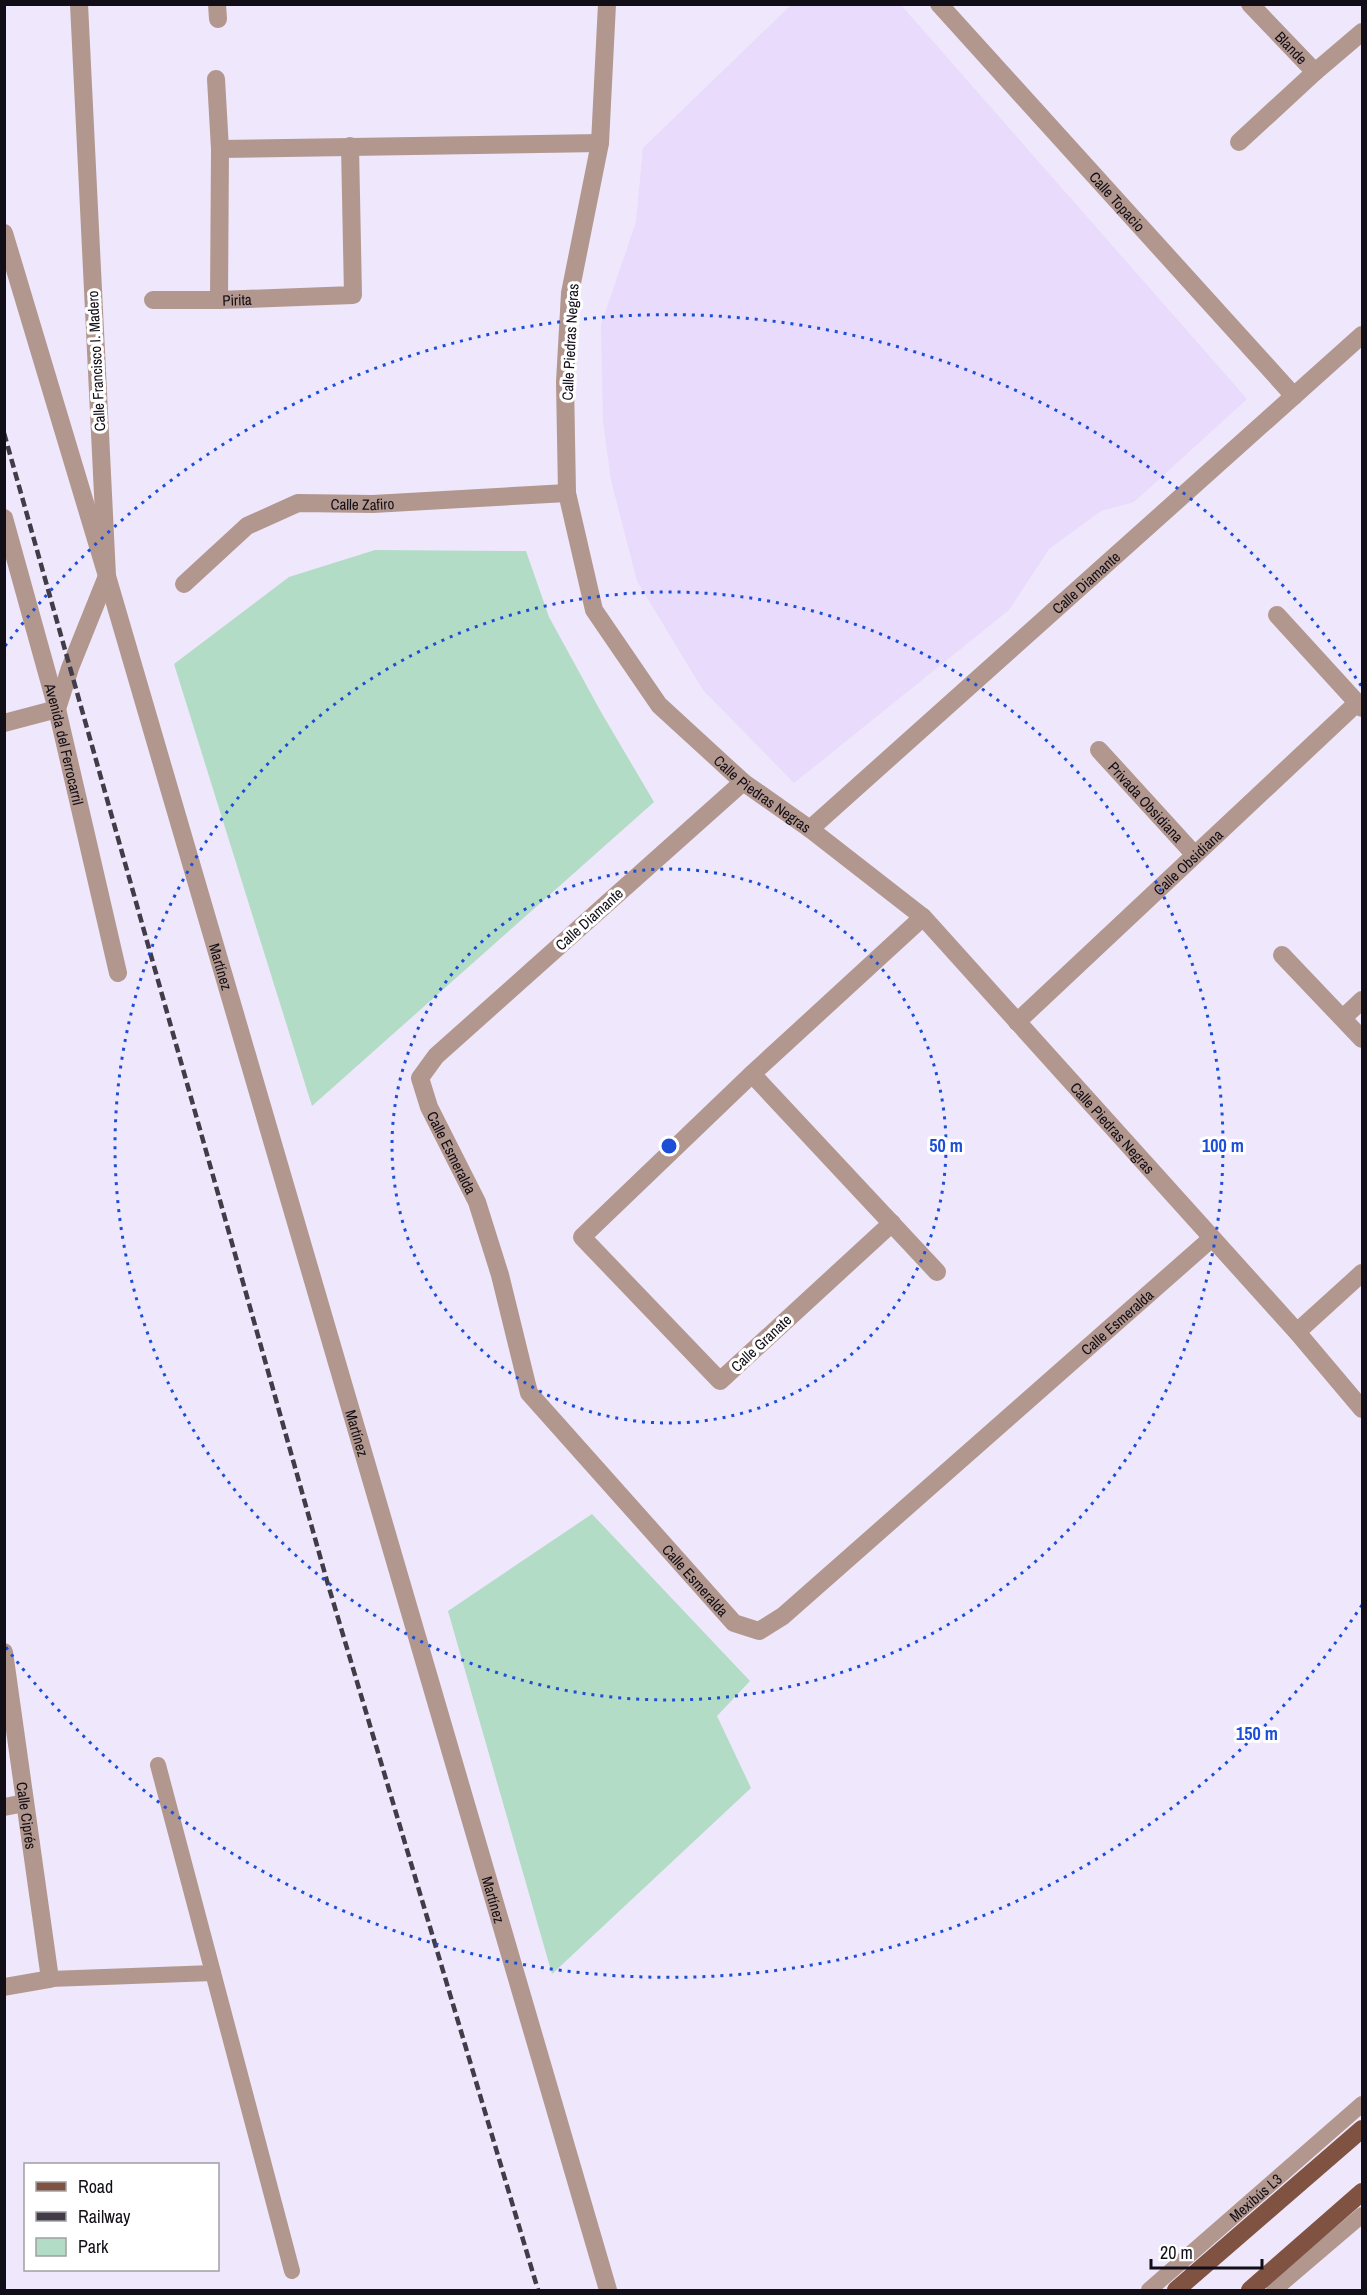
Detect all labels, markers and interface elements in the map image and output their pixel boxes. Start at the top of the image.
street label: Blande [1271,26,1312,69]
street label: Calle Topacio [1085,167,1150,236]
street label: Calle Piedras Negras [556,283,584,401]
street label: Pirita [222,288,252,310]
street label: Calle Francisco I. Madero [82,290,110,432]
street label: Calle Zafiro [330,492,395,515]
street label: Calle Diamante [1047,546,1124,618]
street label: Avenida del Ferrocarril [40,680,89,807]
street label: Calle Piedras Negras [709,750,815,837]
street label: Privada Obsidiana [1104,757,1189,847]
street label: Calle Obsidiana [1148,824,1227,900]
street label: Calle Diamante [550,883,628,955]
street label: Martínez [204,941,238,992]
street label: Calle Piedras Negras [1066,1077,1160,1178]
street label: Calle Esmeralda [422,1107,482,1198]
text: 50 m [929,1133,963,1158]
text: 100 m [1202,1133,1244,1158]
centre of rings [659,1136,679,1156]
street label: Calle Esmeralda [1076,1284,1158,1360]
street label: Calle Granate [726,1309,796,1377]
street label: Martínez [341,1407,374,1459]
street label: Calle Esmeralda [658,1539,734,1621]
text: 150 m [1236,1721,1278,1746]
street label: Calle Ciprés [12,1780,42,1850]
street label: Martínez [477,1874,511,1925]
legend [24,2163,219,2271]
street label: Mexibús L3 [1224,2168,1286,2226]
text: Road [78,2174,113,2199]
text: Railway [78,2204,131,2229]
scale bar [1151,2232,1262,2270]
text: Park [78,2234,109,2259]
text: 20 m [1160,2240,1193,2265]

